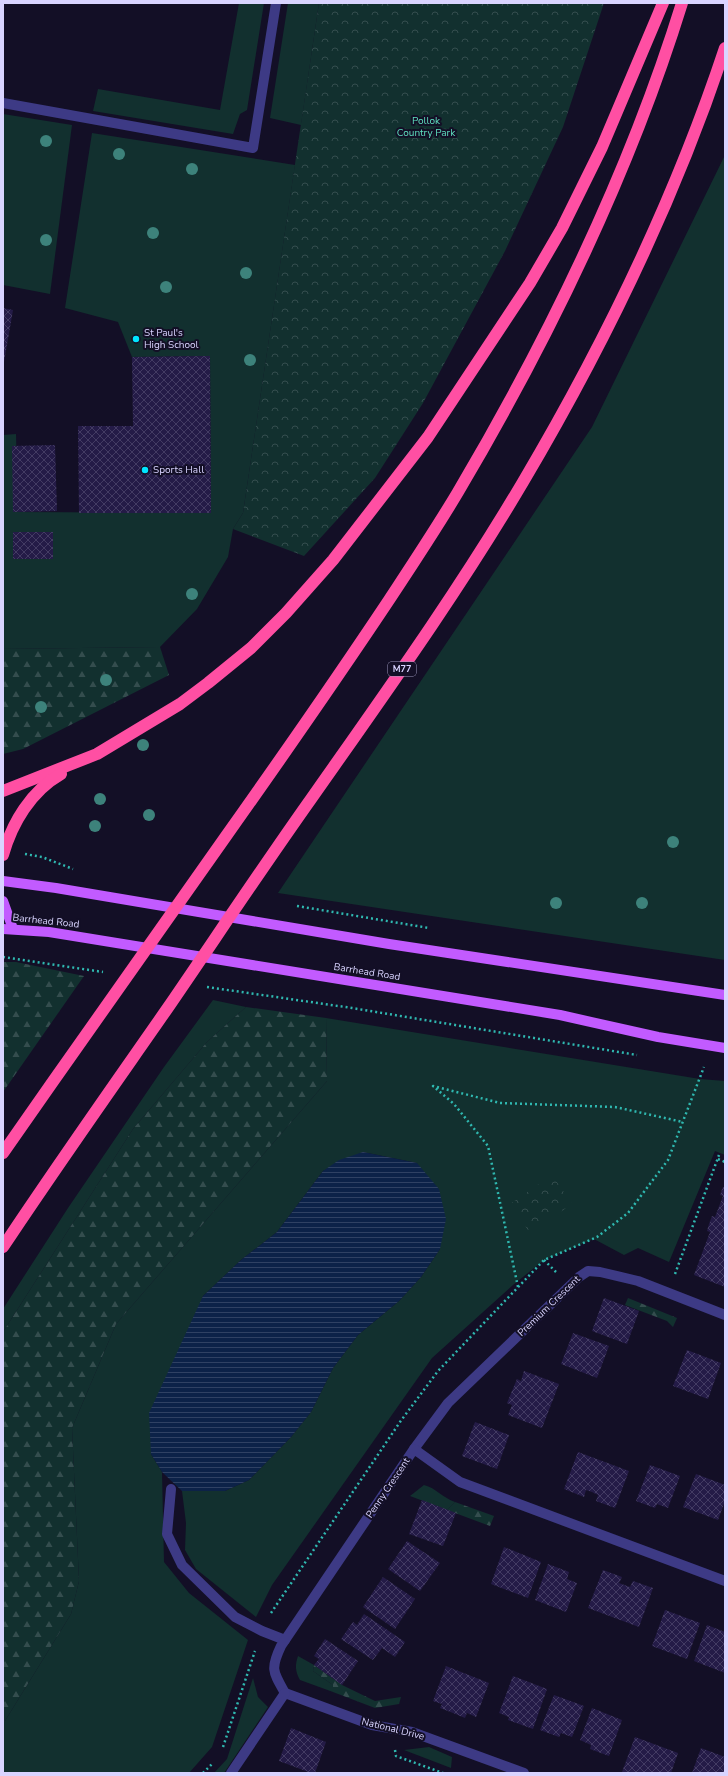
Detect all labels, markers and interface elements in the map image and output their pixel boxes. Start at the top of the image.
park label: Pollok Country Park [397,114,456,140]
place label: St Paul's High School [144,326,199,352]
marker: St Paul's High School [131,334,141,344]
place label: Sports Hall [153,463,204,477]
marker: Sports Hall [140,465,150,475]
road number: M77 [388,662,416,676]
street label: Barrhead Road [12,911,80,931]
street label: Barrhead Road [333,960,401,984]
street label: Premium Crescent [515,1272,584,1340]
street label: Penny Crescent [363,1455,414,1521]
street label: National Drive [360,1714,426,1744]

